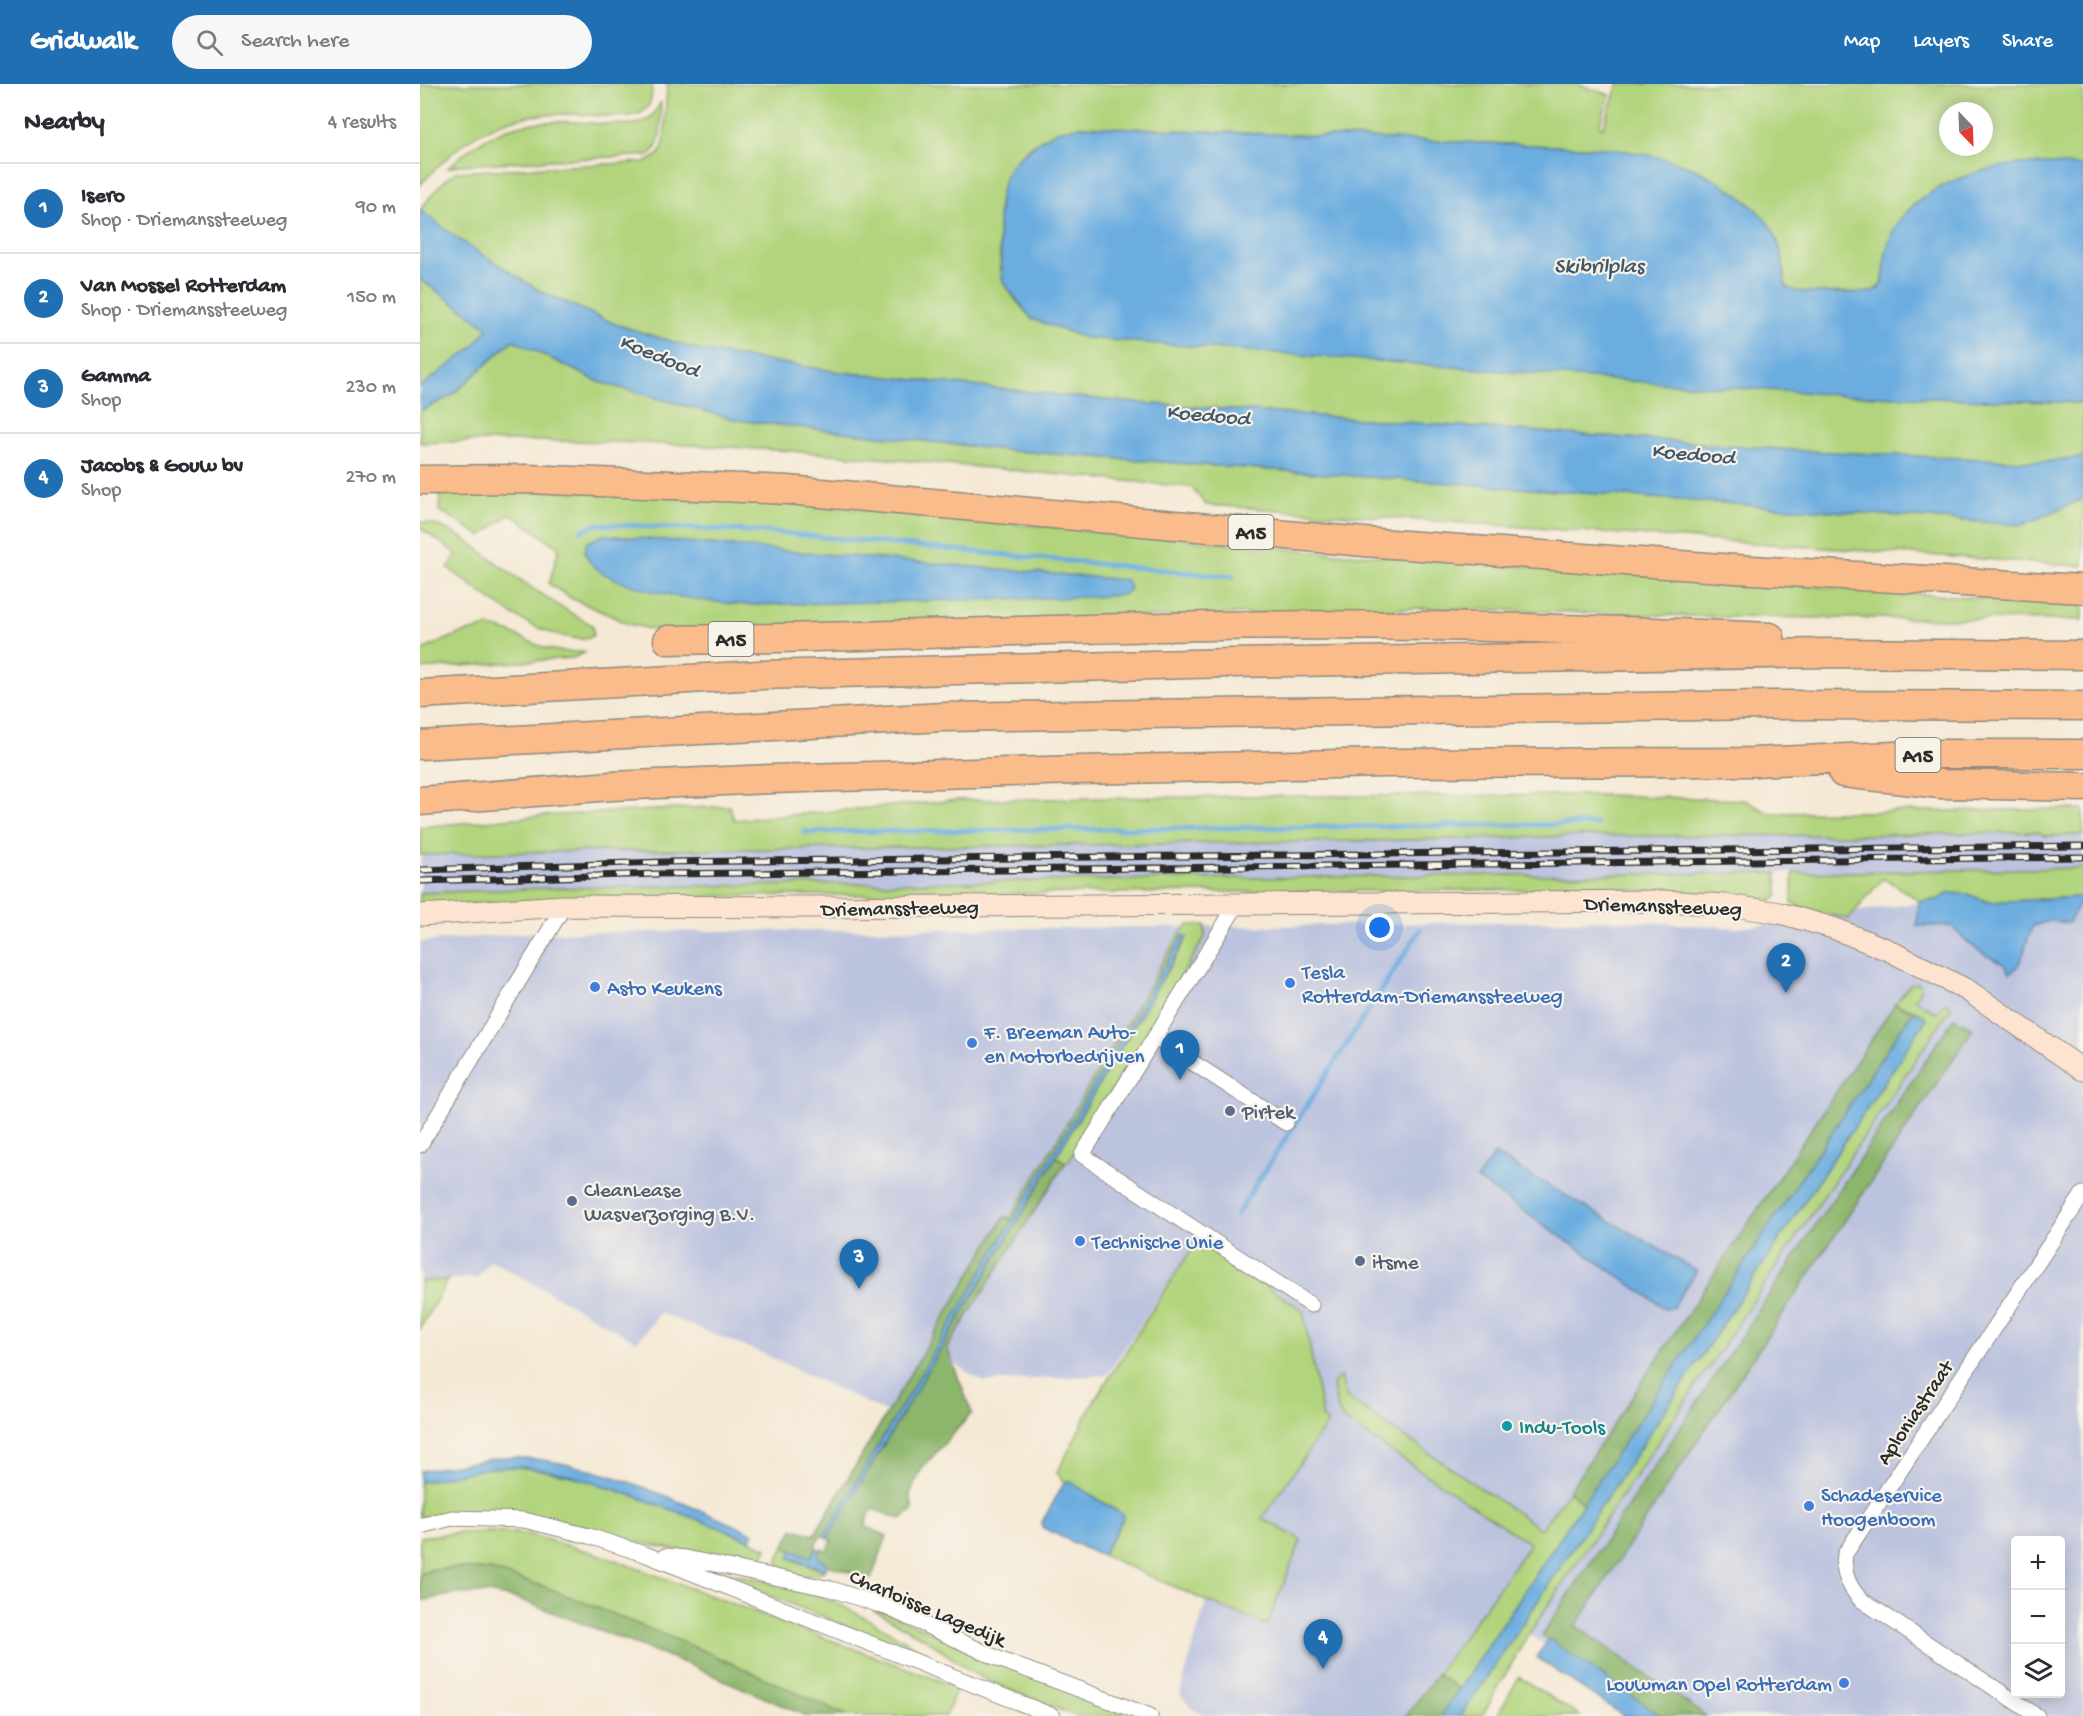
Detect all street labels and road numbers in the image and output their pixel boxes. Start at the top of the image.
road number: A15 [1228,515,1274,549]
road number: A15 [708,622,754,656]
road number: A15 [1896,738,1940,772]
street label: Driemanssteeweg [1582,893,1742,924]
street label: Driemanssteeweg [819,897,979,924]
street label: Aploniastraat [1873,1355,1962,1471]
street label: Charloisse Lagedijk [845,1566,1011,1655]

